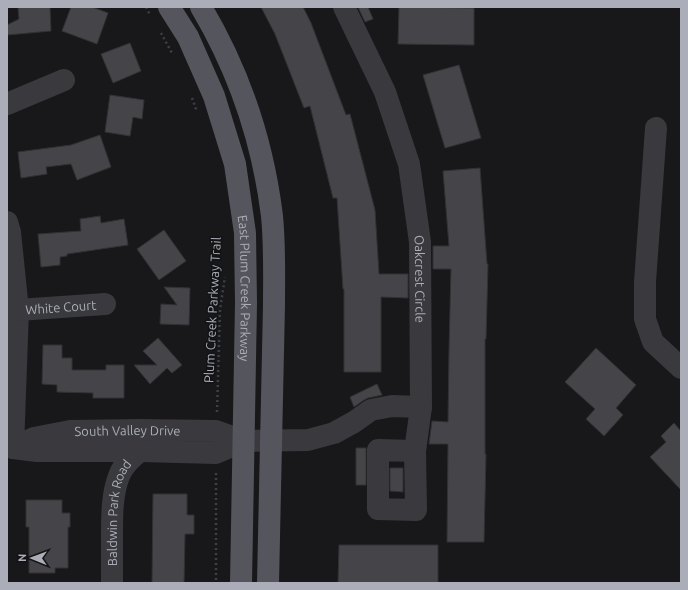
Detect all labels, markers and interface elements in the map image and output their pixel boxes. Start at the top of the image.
street label: East Plum Creek Parkway [235,214,253,361]
street label: Oakcrest Circle [412,234,427,323]
street label: Plum Creek Parkway Trail [201,236,223,383]
street label: White Court [25,298,97,316]
street label: South Valley Drive [74,423,181,438]
street label: Baldwin Park Road [105,457,134,566]
north arrow [12,538,52,578]
text: N [16,554,28,562]

